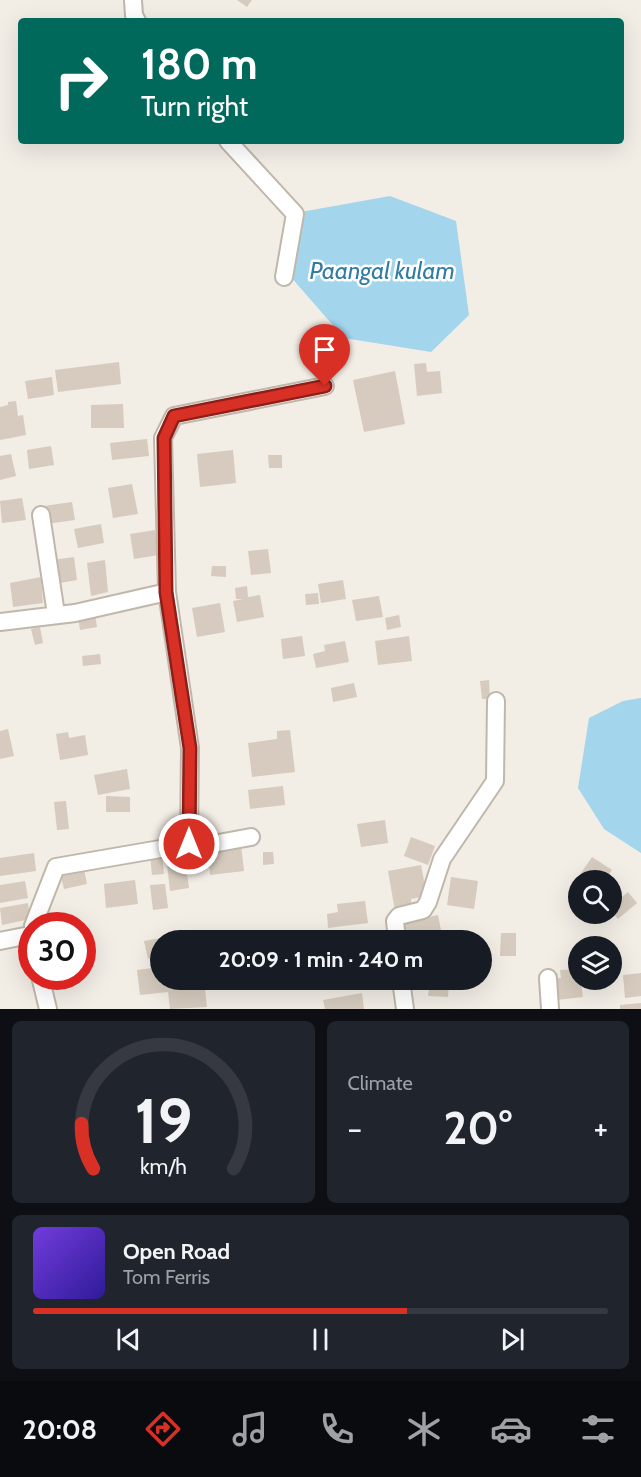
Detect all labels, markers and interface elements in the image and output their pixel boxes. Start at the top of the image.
text: 180 m [141,38,257,90]
icon: right [42,42,120,120]
text: Turn right [141,90,248,123]
water label: Paangal kulam [309,256,455,285]
pin [299,324,350,386]
icon: arrive [308,333,341,366]
position arrow [157,812,221,876]
map controls [568,870,622,990]
button: search [568,870,622,924]
speed limit sign: 30 [18,912,96,990]
button: layers [568,936,622,990]
text: 20:09 · 1 min · 240 m [219,946,423,973]
text: Climate [348,1071,413,1095]
text: 19 [134,1083,192,1159]
text: 20° [443,1101,512,1155]
text: − [348,1108,362,1148]
text: + [593,1108,608,1148]
text: km/h [140,1153,187,1179]
text: Open Road [123,1238,230,1265]
text: Tom Ferris [123,1265,210,1289]
icon: previous [112,1323,145,1356]
icon: pause [304,1323,337,1356]
icon: next [496,1323,529,1356]
icon: directions [142,1408,184,1450]
icon: music [229,1408,271,1450]
icon: phone [316,1408,358,1450]
icon: climate [403,1408,445,1450]
icon: car [490,1408,532,1450]
icon: filters [577,1408,619,1450]
text: 20:08 [22,1413,97,1446]

